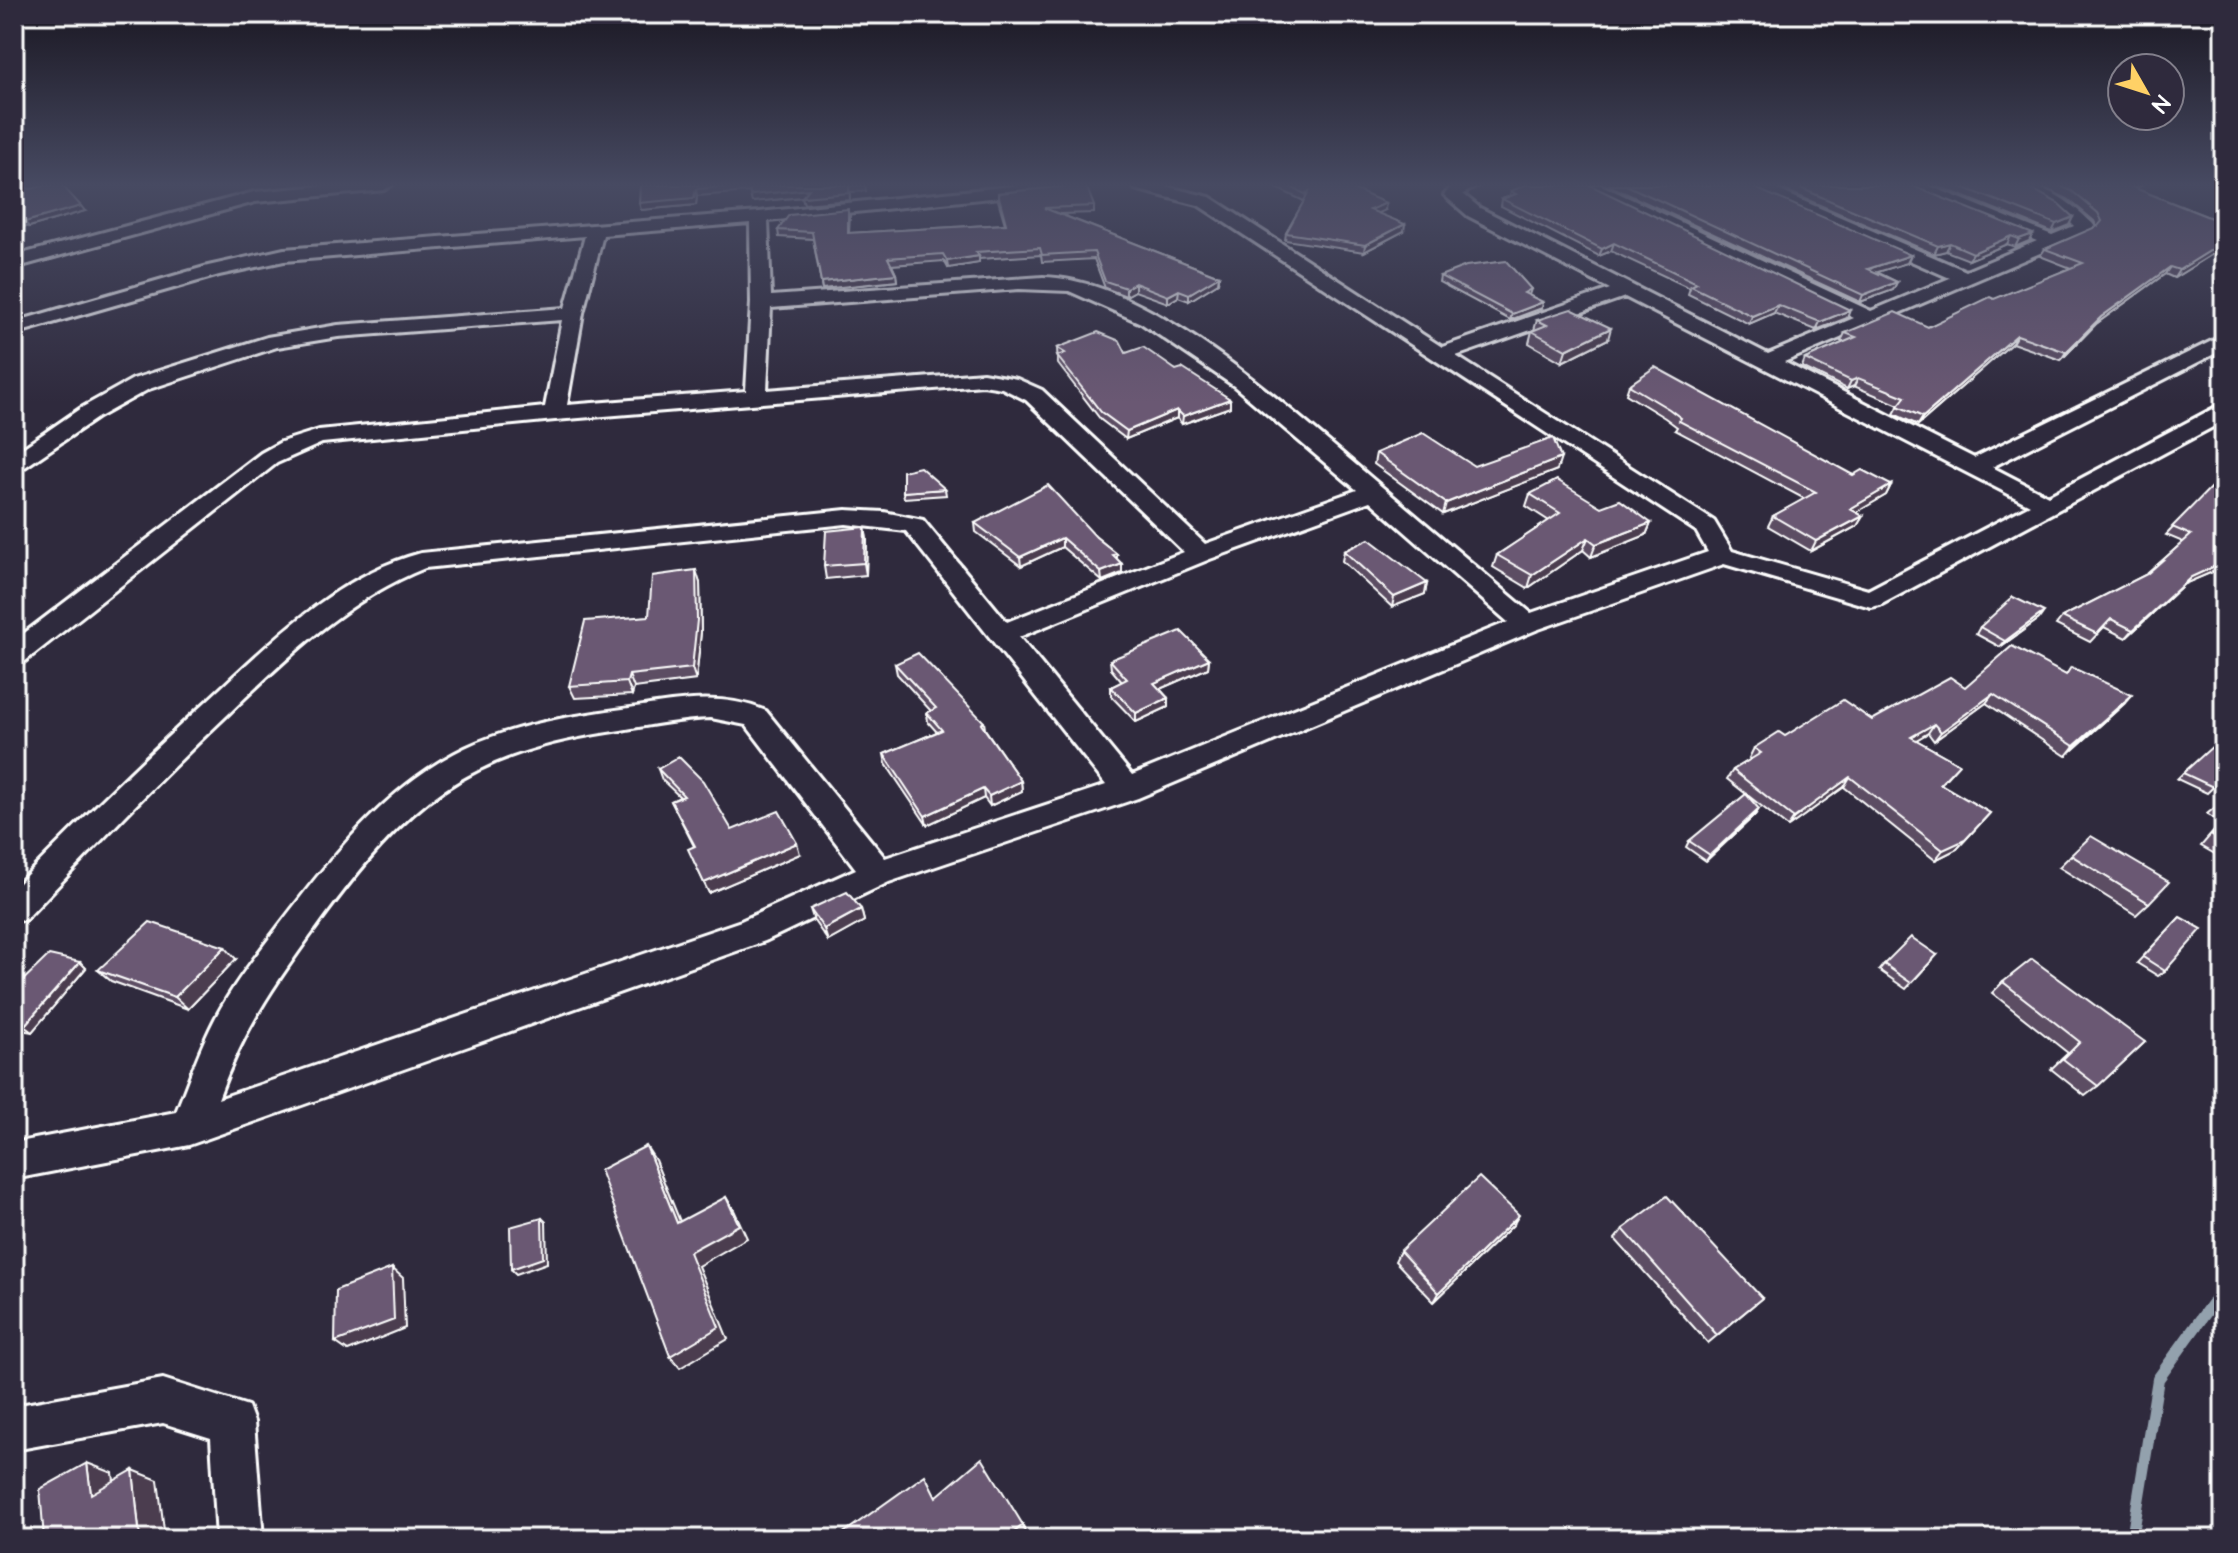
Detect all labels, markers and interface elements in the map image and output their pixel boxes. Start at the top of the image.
north arrow [2106,52,2186,132]
text: N [2144,89,2177,119]

